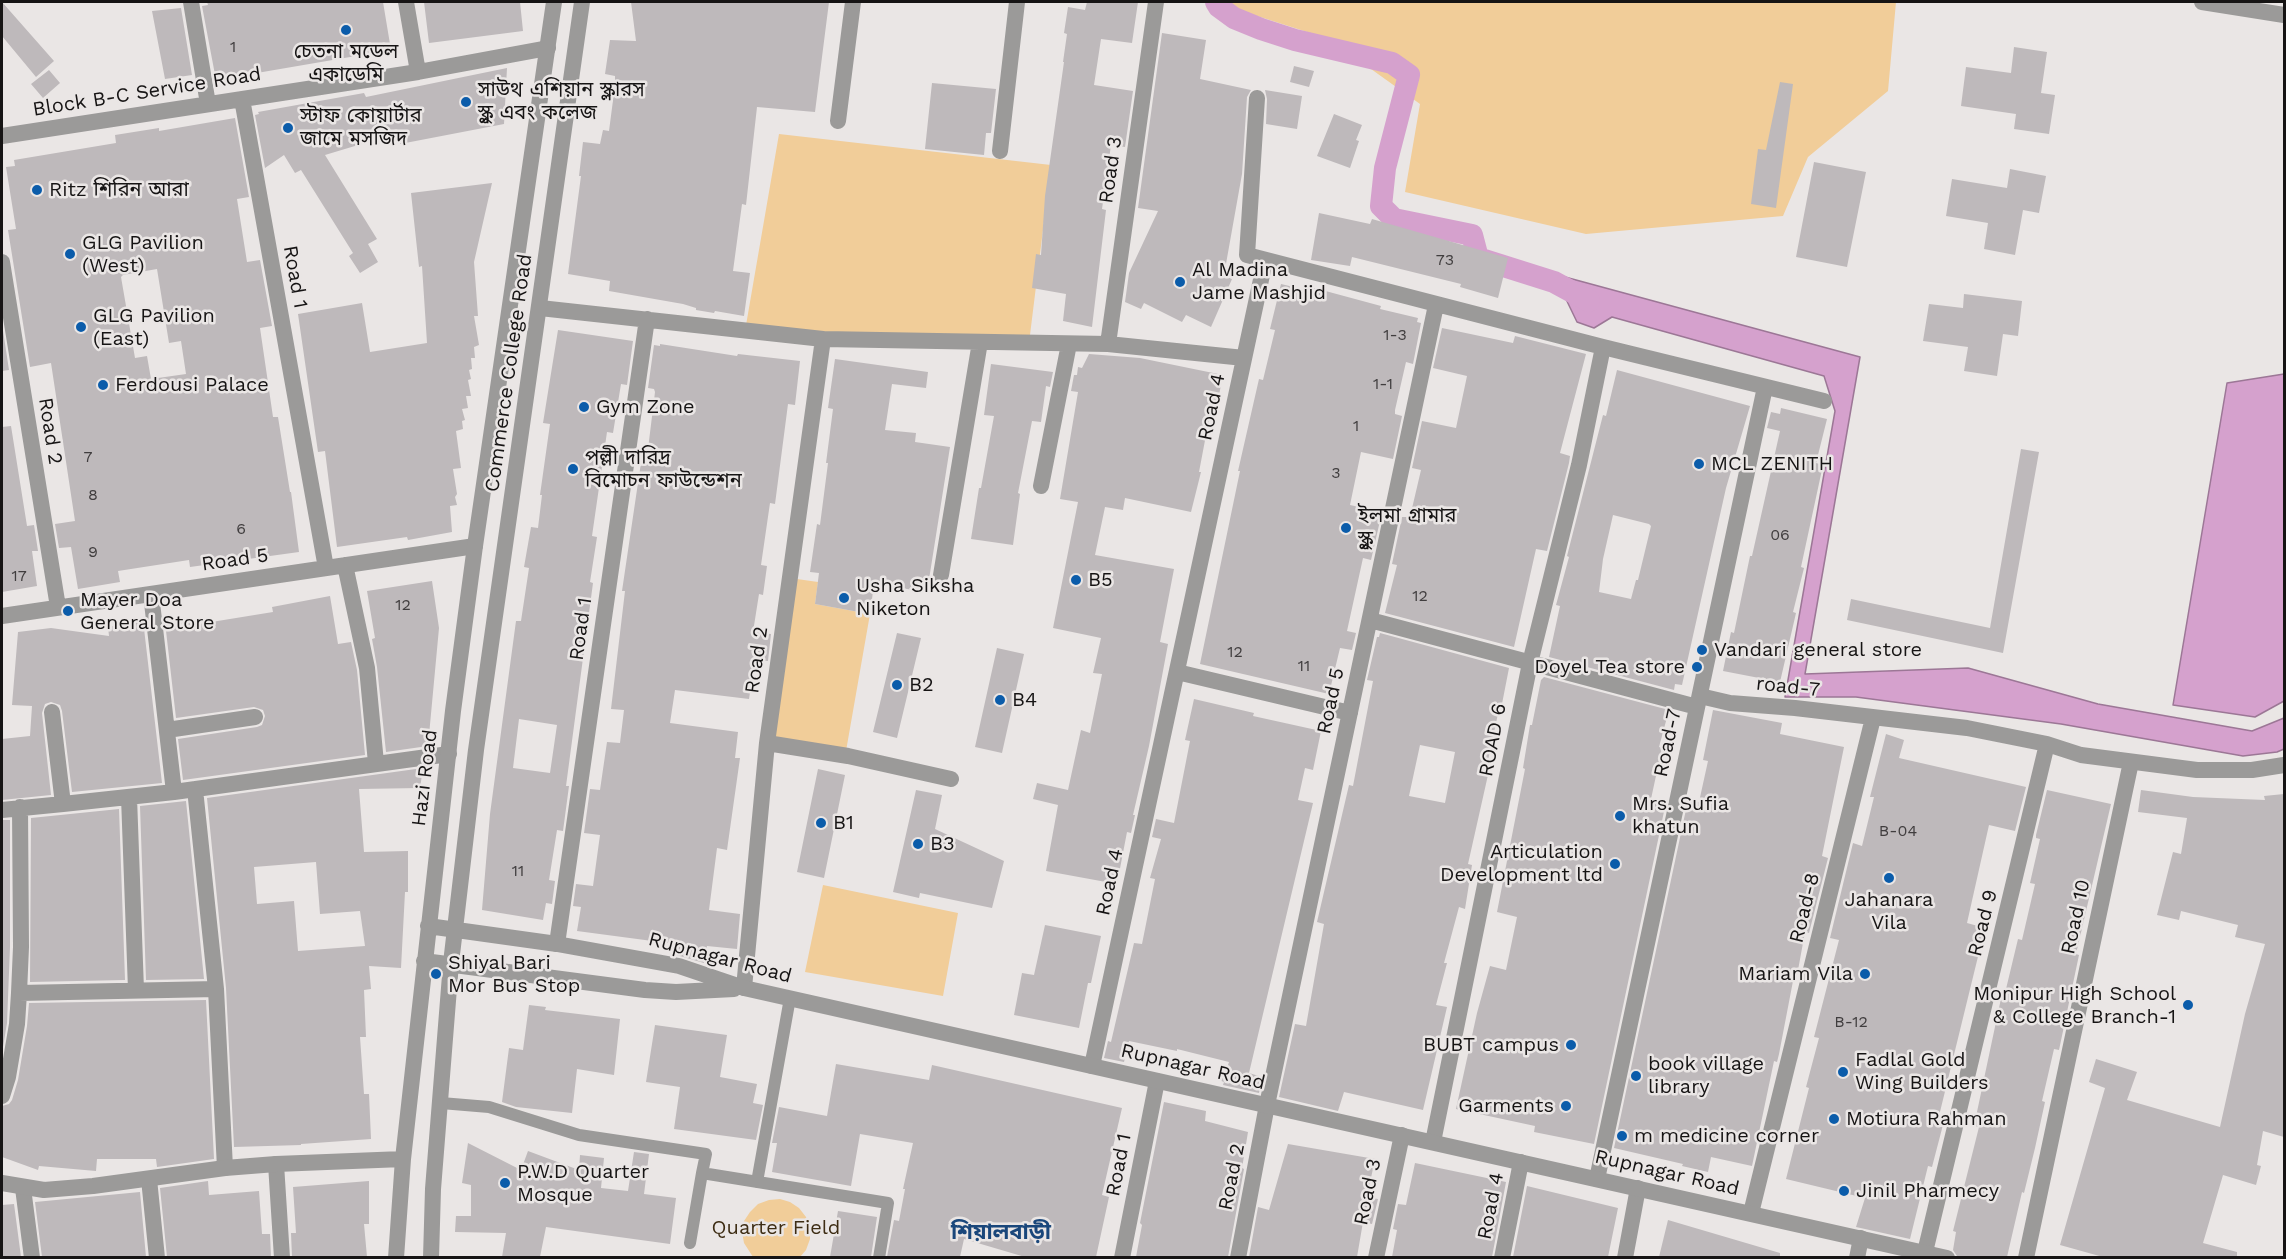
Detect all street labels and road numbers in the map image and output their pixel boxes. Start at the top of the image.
street label: Block B-C Service Road [31,62,263,122]
street label: Road 3 [1094,135,1128,205]
street label: Road 1 [278,244,312,310]
street label: Commerce College Road [480,252,538,494]
street label: Road 4 [1193,371,1231,443]
street label: Road 2 [33,396,67,466]
street label: Road 5 [200,543,270,577]
street label: Road 1 [565,596,597,662]
street label: Road 2 [740,625,774,695]
street label: Road 5 [1312,666,1350,736]
street label: road-7 [1755,672,1821,702]
street label: ROAD 6 [1474,701,1512,779]
street label: Road-7 [1649,707,1687,779]
street label: Hazi Road [407,728,443,828]
street label: Road 4 [1091,846,1129,918]
street label: Road-8 [1785,870,1825,946]
street label: Road 10 [2056,877,2096,957]
street label: Road 9 [1963,887,2003,959]
street label: Rupnagar Road [646,927,794,989]
street label: Rupnagar Road [1118,1039,1268,1095]
street label: Road 1 [1101,1132,1137,1198]
street label: Road 2 [1214,1142,1250,1212]
street label: Rupnagar Road [1592,1145,1742,1201]
street label: Road 3 [1349,1157,1387,1227]
street label: Road 4 [1473,1170,1509,1242]

